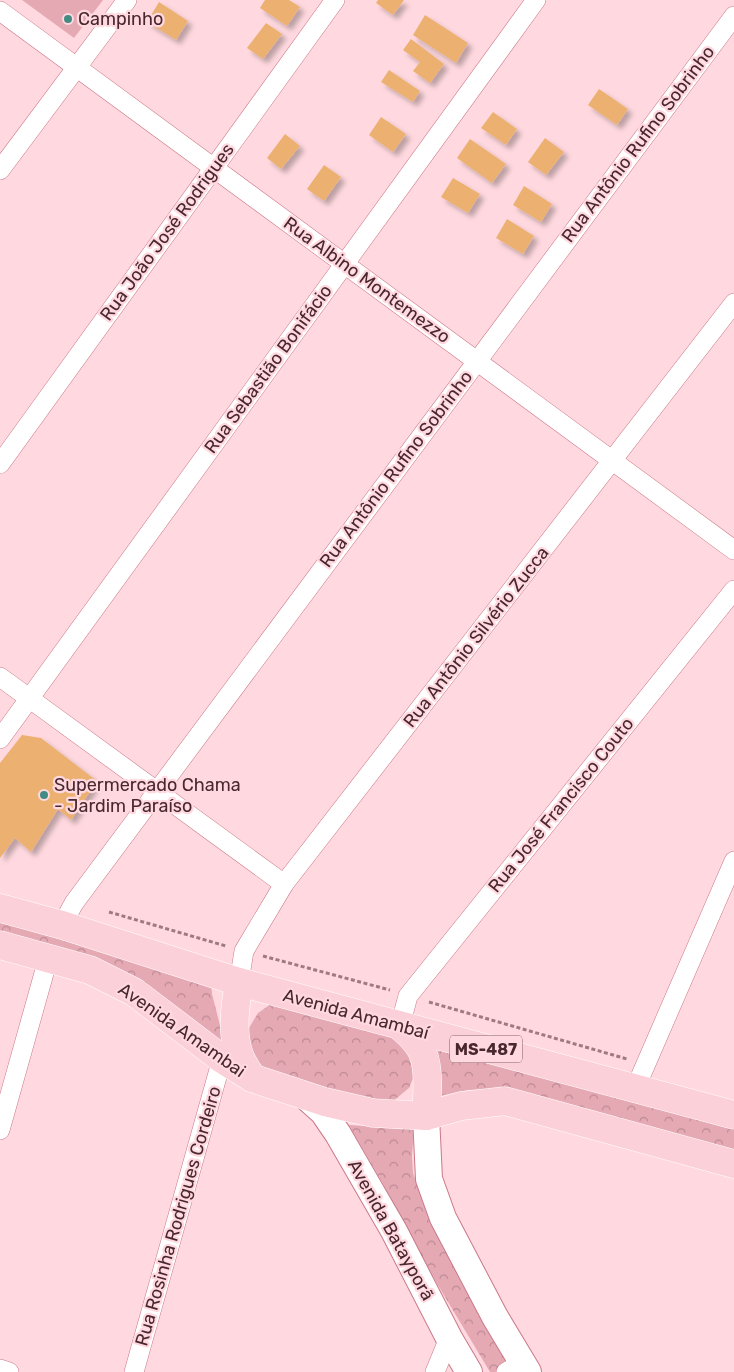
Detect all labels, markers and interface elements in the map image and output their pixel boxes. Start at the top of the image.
place label: Campinho [78,8,163,30]
marker: Campinho [62,13,74,25]
street label: Rua Antônio Rufino Sobrinho [557,41,719,247]
street label: Rua João José Rodrigues [95,139,239,325]
street label: Rua Albino Montemezzo [279,212,455,348]
street label: Rua Sebastião Bonifácio [199,280,337,458]
street label: Rua Antônio Rufino Sobrinho [315,366,477,572]
street label: Rua Antônio Silvério Zucca [399,542,553,732]
street label: Rua José Francisco Couto [484,713,638,897]
place label: Supermercado Chama - Jardim Paraíso [54,774,241,817]
marker: Supermercado Chama - Jardim Paraíso [38,789,50,801]
street label: Avenida Amambai [114,978,250,1082]
street label: Avenida Amambaí [281,984,433,1044]
road number: MS-487 [450,1036,522,1062]
street label: Rua Rosinha Rodrigues Cordeiro [130,1084,226,1348]
street label: Avenida Batayporã [343,1156,439,1304]

